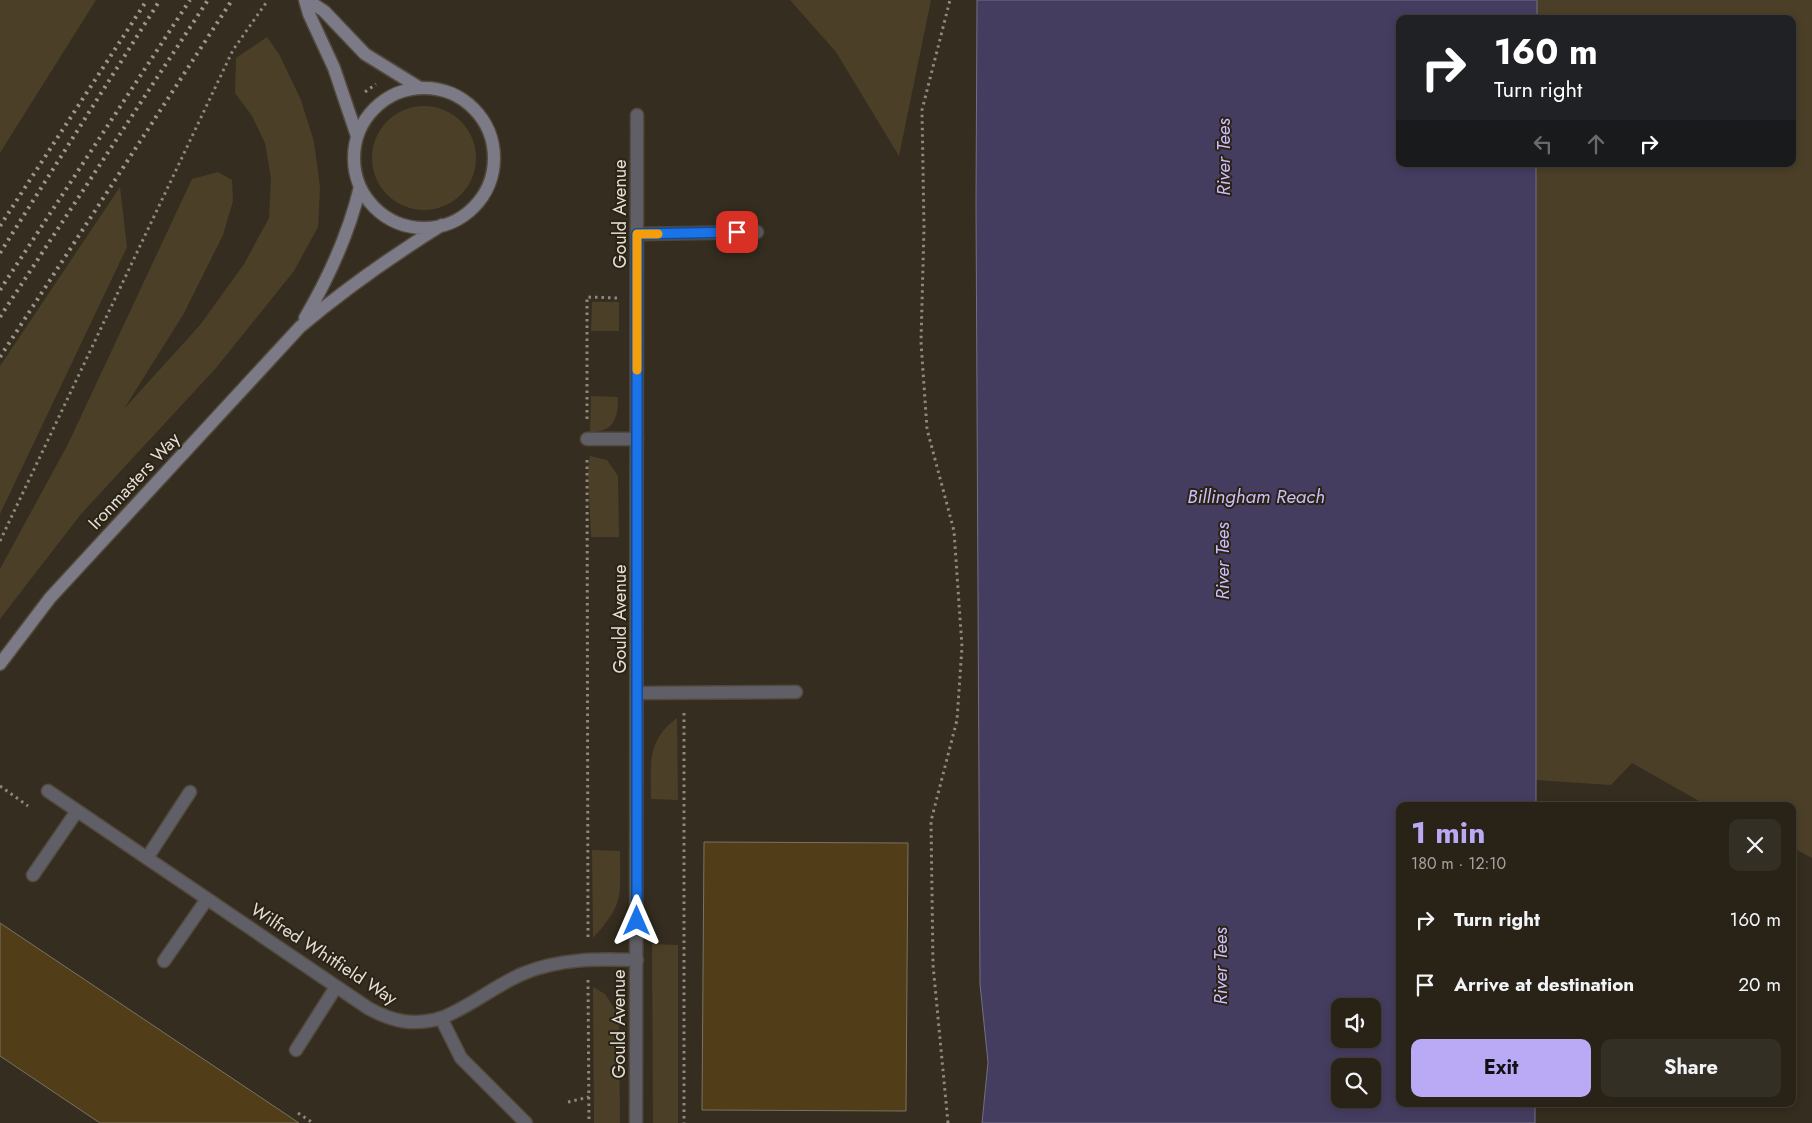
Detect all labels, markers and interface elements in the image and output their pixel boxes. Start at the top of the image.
text: 160 m [1494,27,1598,77]
icon: right [1411,35,1476,100]
text: Turn right [1494,73,1582,105]
water label: River Tees [1210,118,1237,196]
icon: left [1529,130,1557,158]
icon: ahead [1582,130,1610,158]
icon: right [1635,130,1663,158]
street label: Gould Avenue [607,159,633,269]
pin [716,211,758,253]
icon: arrive [723,218,751,246]
street label: Ironmasters Way [82,427,186,535]
water label: Billingham Reach [1187,483,1325,510]
water label: River Tees [1209,522,1236,600]
street label: Gould Avenue [607,564,633,674]
text: 1 min [1411,811,1485,854]
button: close [1729,819,1781,871]
text: 180 m · 12:10 [1411,852,1506,875]
position arrow [610,894,662,946]
street label: Wilfred Whitfield Way [246,897,403,1011]
icon: right [1411,906,1439,934]
text: Turn right [1454,906,1540,933]
text: 160 m [1730,906,1781,933]
water label: River Tees [1207,927,1234,1005]
street label: Gould Avenue [606,969,632,1079]
icon: arrive [1411,971,1439,999]
text: Arrive at destination [1454,971,1634,998]
text: 20 m [1738,971,1781,998]
map controls [1331,998,1381,1108]
button: sound [1331,998,1381,1048]
button: Exit [1411,1039,1591,1097]
button: Share [1601,1039,1781,1097]
button: search [1331,1058,1381,1108]

